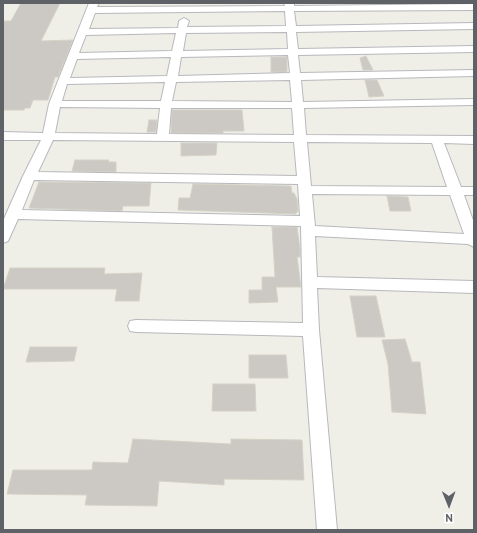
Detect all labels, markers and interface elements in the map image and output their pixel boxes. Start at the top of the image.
north arrow [429,485,469,525]
text: N [445,510,453,524]

